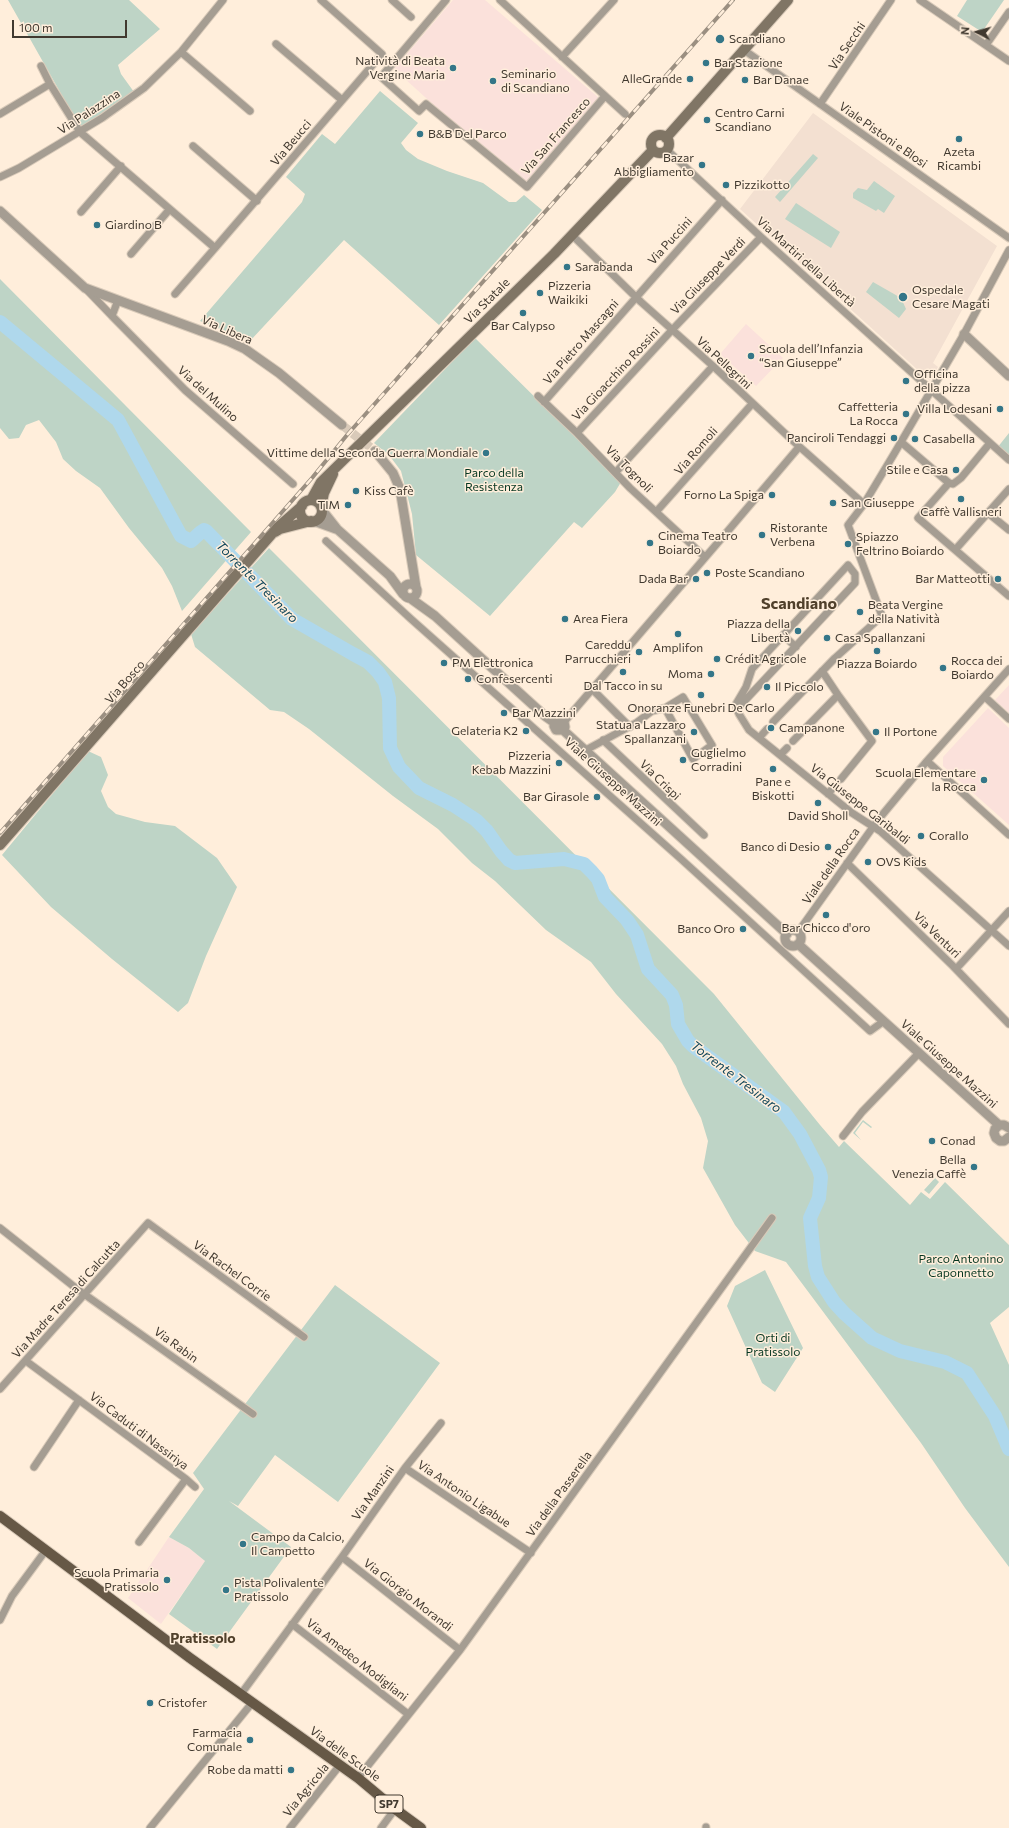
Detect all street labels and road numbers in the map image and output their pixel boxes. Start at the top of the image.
street label: Via Secchi [826,19,868,73]
street label: Via Palazzina [55,87,123,137]
street label: Via San Francesco [519,94,593,178]
street label: Viale Pistoni e Blosi [836,99,930,171]
street label: Via Beucci [268,117,314,169]
street label: Via Puccini [645,214,695,268]
street label: Via Martiri della Libertà [754,214,858,310]
street label: Via Giuseppe Verdi [668,235,748,317]
street label: Via Statale [461,275,513,327]
street label: Via Pietro Mascagni [540,297,622,387]
street label: Via Libera [199,312,255,348]
street label: Via Gioacchino Rossini [569,324,663,424]
street label: Via Pellegrini [693,334,755,392]
street label: Via del Mulino [175,363,241,425]
street label: Via Romoli [671,424,721,478]
street label: Via Tognoli [603,443,655,495]
street label: Via Bosco [102,657,148,707]
street label: Viale Giuseppe Mazzini [562,735,664,829]
street label: Via Crispi [636,757,684,803]
street label: Via Giuseppe Garibaldi [807,761,913,847]
street label: Viale della Rocca [799,825,863,907]
street label: Via Venturi [910,909,964,961]
street label: Viale Giuseppe Mazzini [898,1017,1000,1111]
street label: Via Madre Teresa di Calcutta [9,1237,123,1361]
street label: Via Rachel Corrie [190,1238,274,1304]
street label: Via Rabin [151,1324,201,1366]
street label: Via Caduti di Nassiriya [87,1389,191,1473]
street label: Via della Passerella [523,1448,595,1540]
street label: Via Antonio Ligabue [415,1457,513,1531]
street label: Via Manzini [349,1463,397,1523]
street label: Via Giorgio Morandi [361,1556,455,1634]
street label: Via Amedeo Modigliani [303,1616,411,1704]
street label: Via delle Scuole [307,1723,383,1785]
street label: Via Agricola [280,1760,332,1820]
road number: SP7 [375,1795,403,1813]

